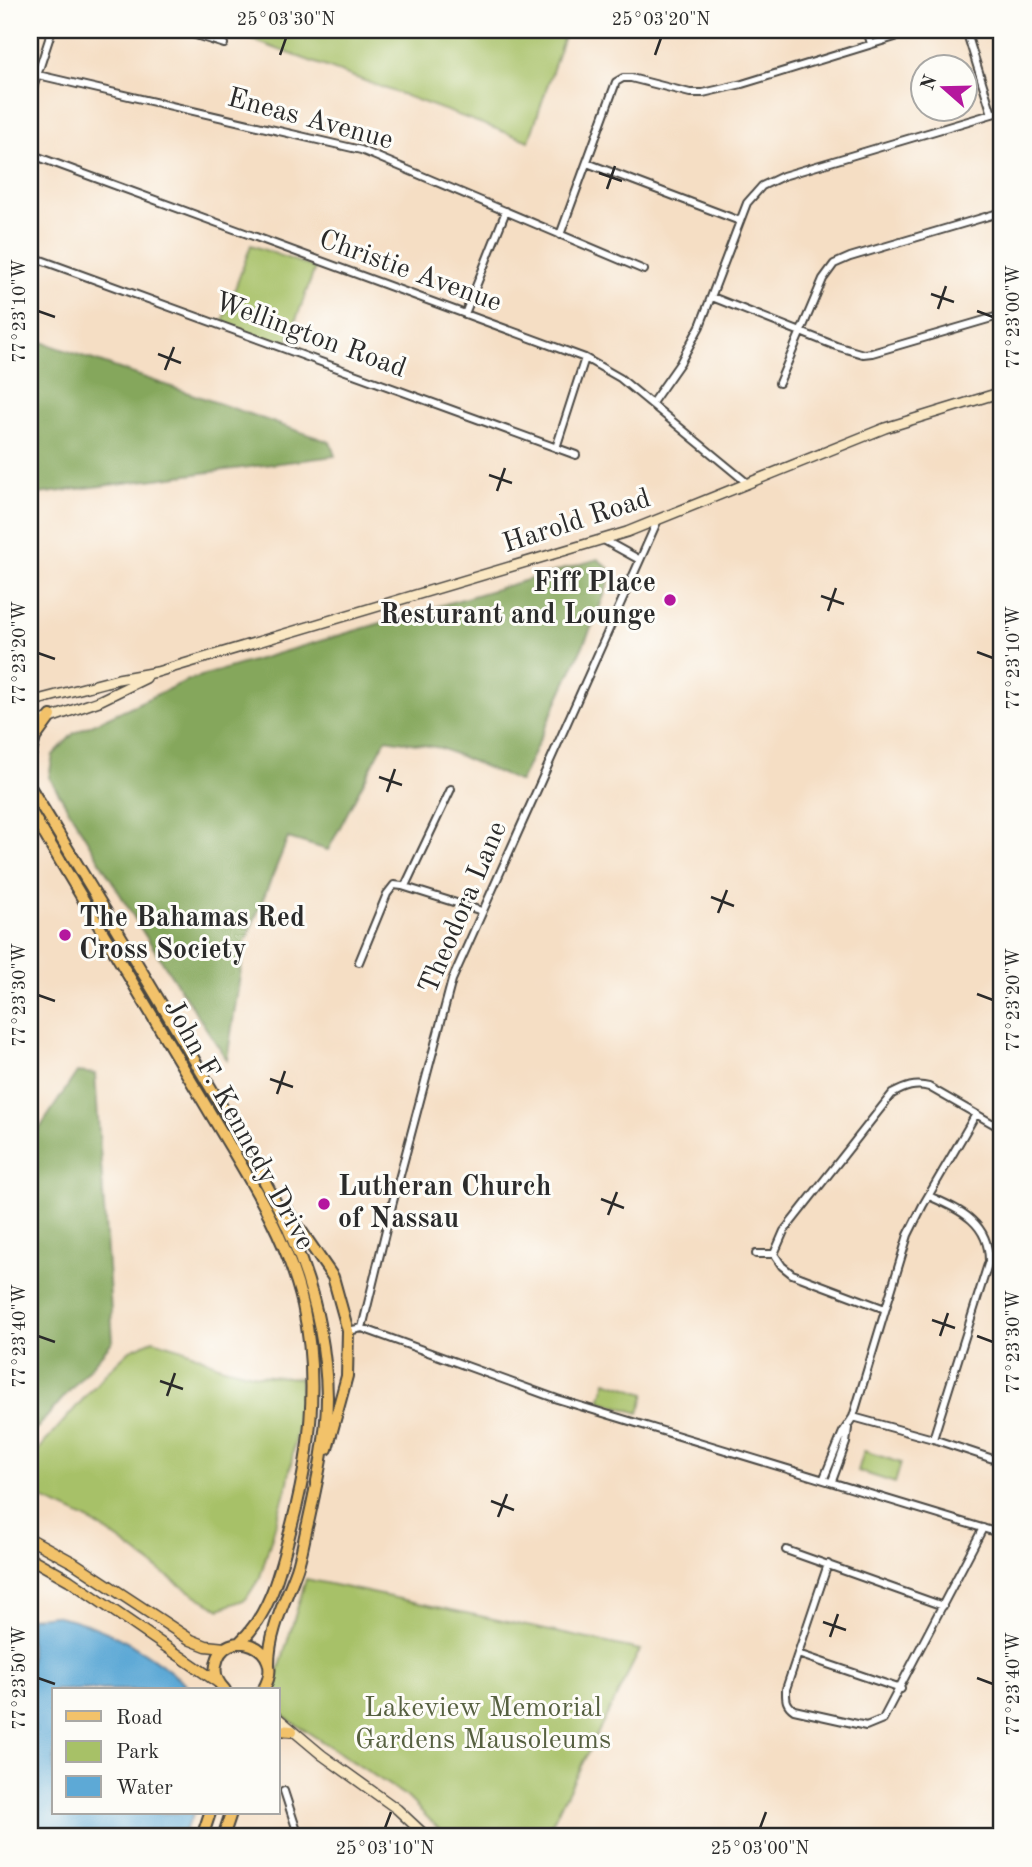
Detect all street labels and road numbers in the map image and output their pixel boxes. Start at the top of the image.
street label: Eneas Avenue [224,84,396,156]
street label: Christie Avenue [315,226,505,318]
street label: Wellington Road [210,288,410,384]
street label: Harold Road [500,485,654,559]
street label: Theodora Lane [415,818,513,998]
street label: John F. Kennedy Drive [158,995,318,1255]

